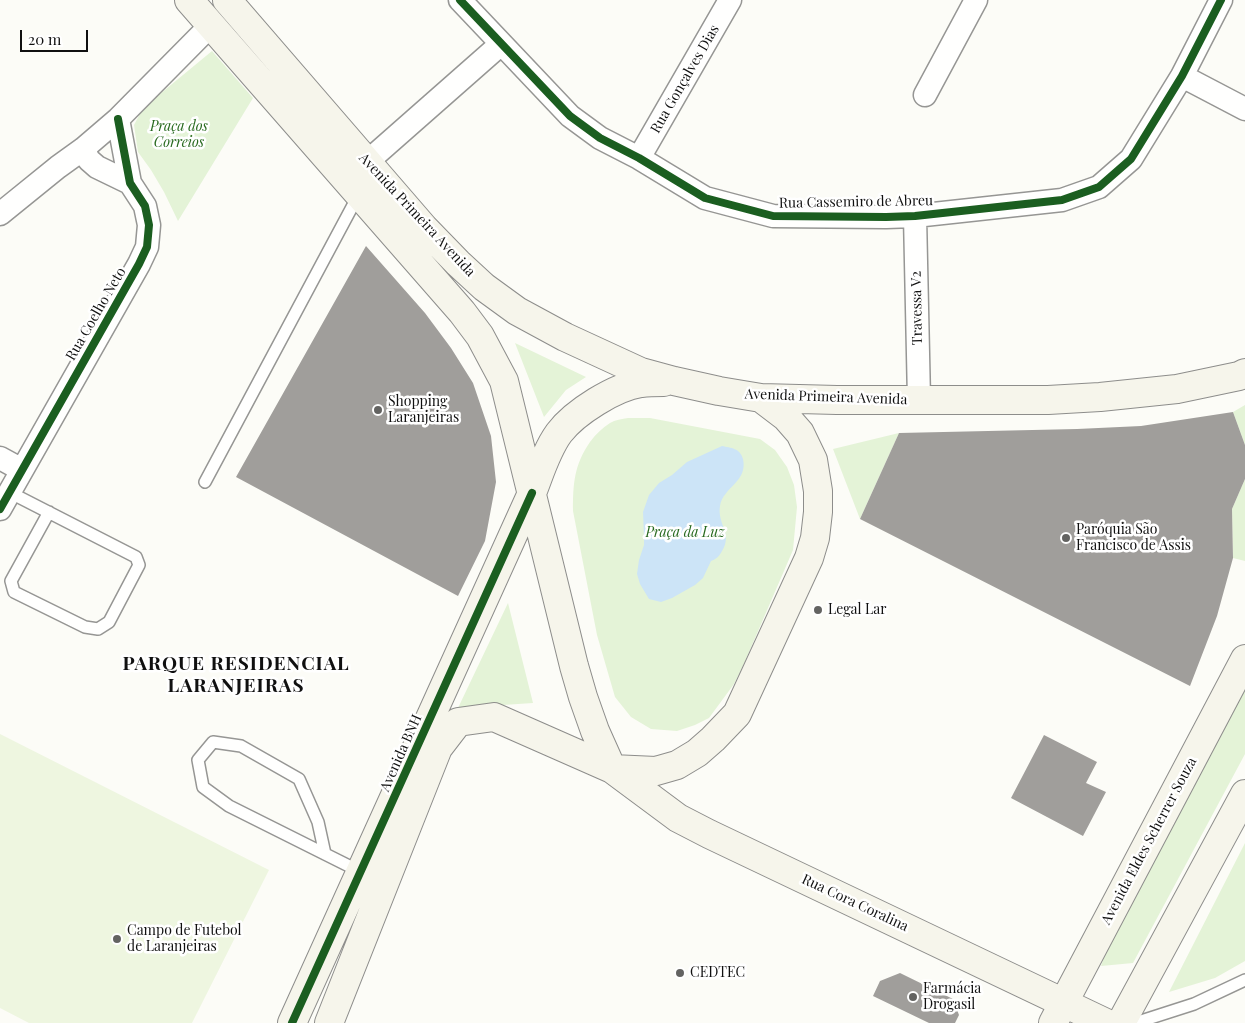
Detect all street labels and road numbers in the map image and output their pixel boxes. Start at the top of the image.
street label: Rua Gonçalves Dias [647,22,723,136]
street label: Avenida Primeira Avenida [355,150,479,280]
street label: Rua Cassemiro de Abreu [779,192,933,212]
street label: Rua Coelho Neto [63,264,129,364]
street label: Travessa V2 [908,271,926,345]
street label: Avenida Primeira Avenida [744,386,908,408]
street label: Avenida BNH [376,712,426,794]
street label: Avenida Eldes Scherrer Souza [1098,755,1200,927]
street label: Rua Cora Coralina [799,871,911,935]

